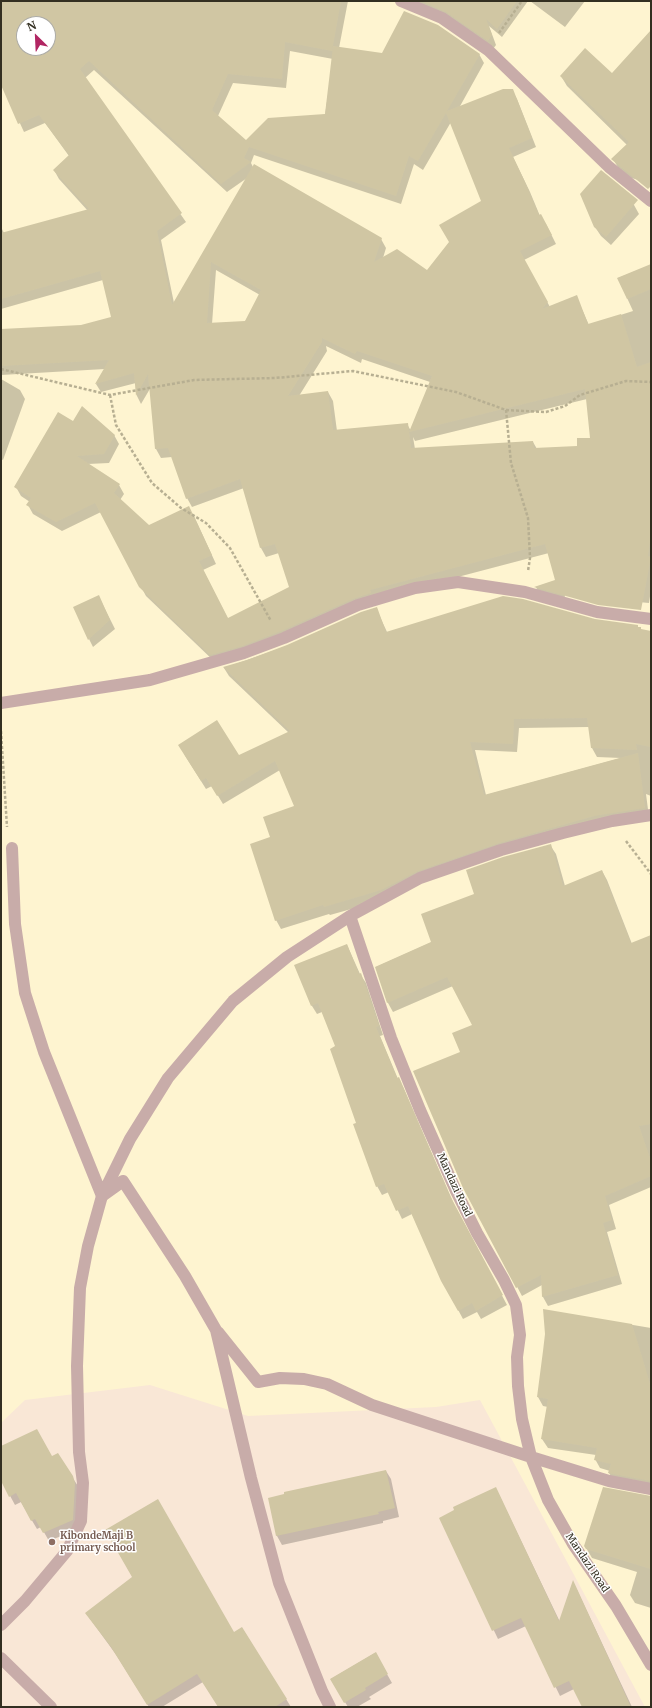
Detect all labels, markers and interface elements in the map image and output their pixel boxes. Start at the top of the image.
north arrow [16,16,56,56]
text: N [25,18,38,34]
street label: Mandazi Road [434,1151,474,1219]
place label: KibondeMaji B primary school [60,1530,135,1554]
street label: Mandazi Road [563,1531,611,1595]
marker: KibondeMaji B primary school [47,1537,57,1547]

